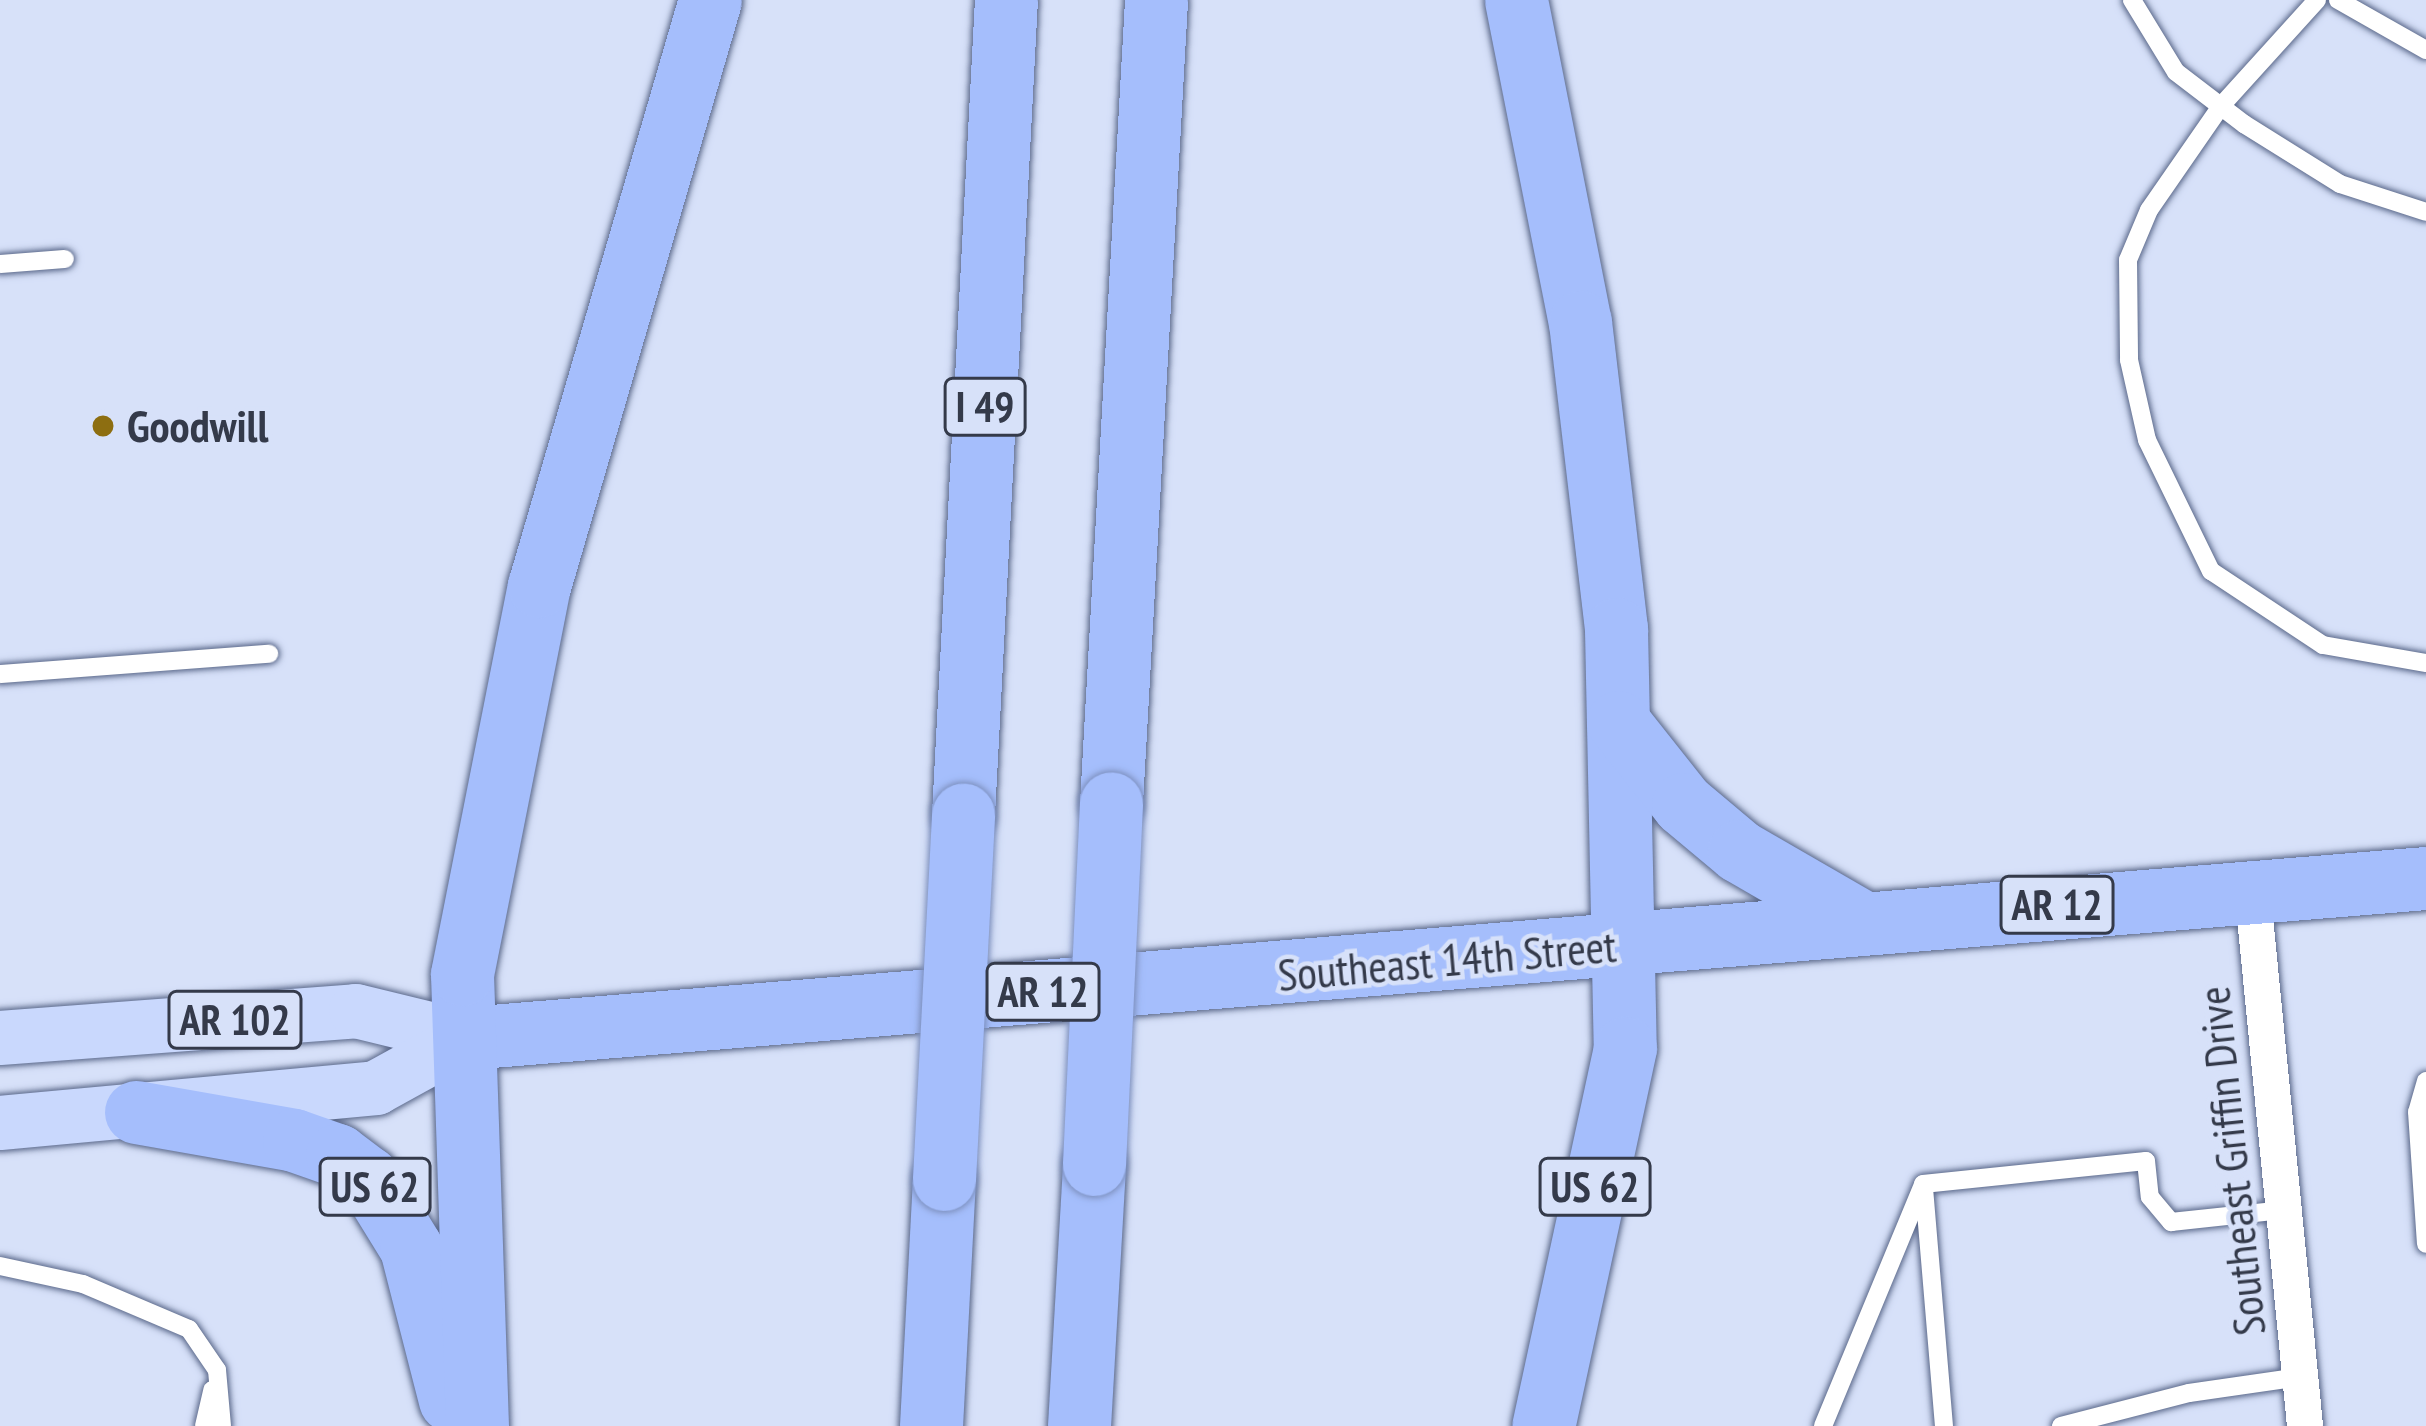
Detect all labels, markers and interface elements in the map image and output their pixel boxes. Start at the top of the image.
road number: I 49 [943,371,1027,443]
place label: Goodwill [127,399,268,453]
marker: Goodwill [90,413,116,439]
road number: AR 12 [1997,869,2117,941]
street label: Southeast 14th Street [1276,918,1618,1002]
road number: AR 12 [983,956,1103,1028]
road number: AR 102 [166,984,304,1056]
street label: Southeast Griffin Drive [2186,984,2276,1338]
road number: US 62 [318,1151,432,1223]
road number: US 62 [1538,1151,1652,1223]

